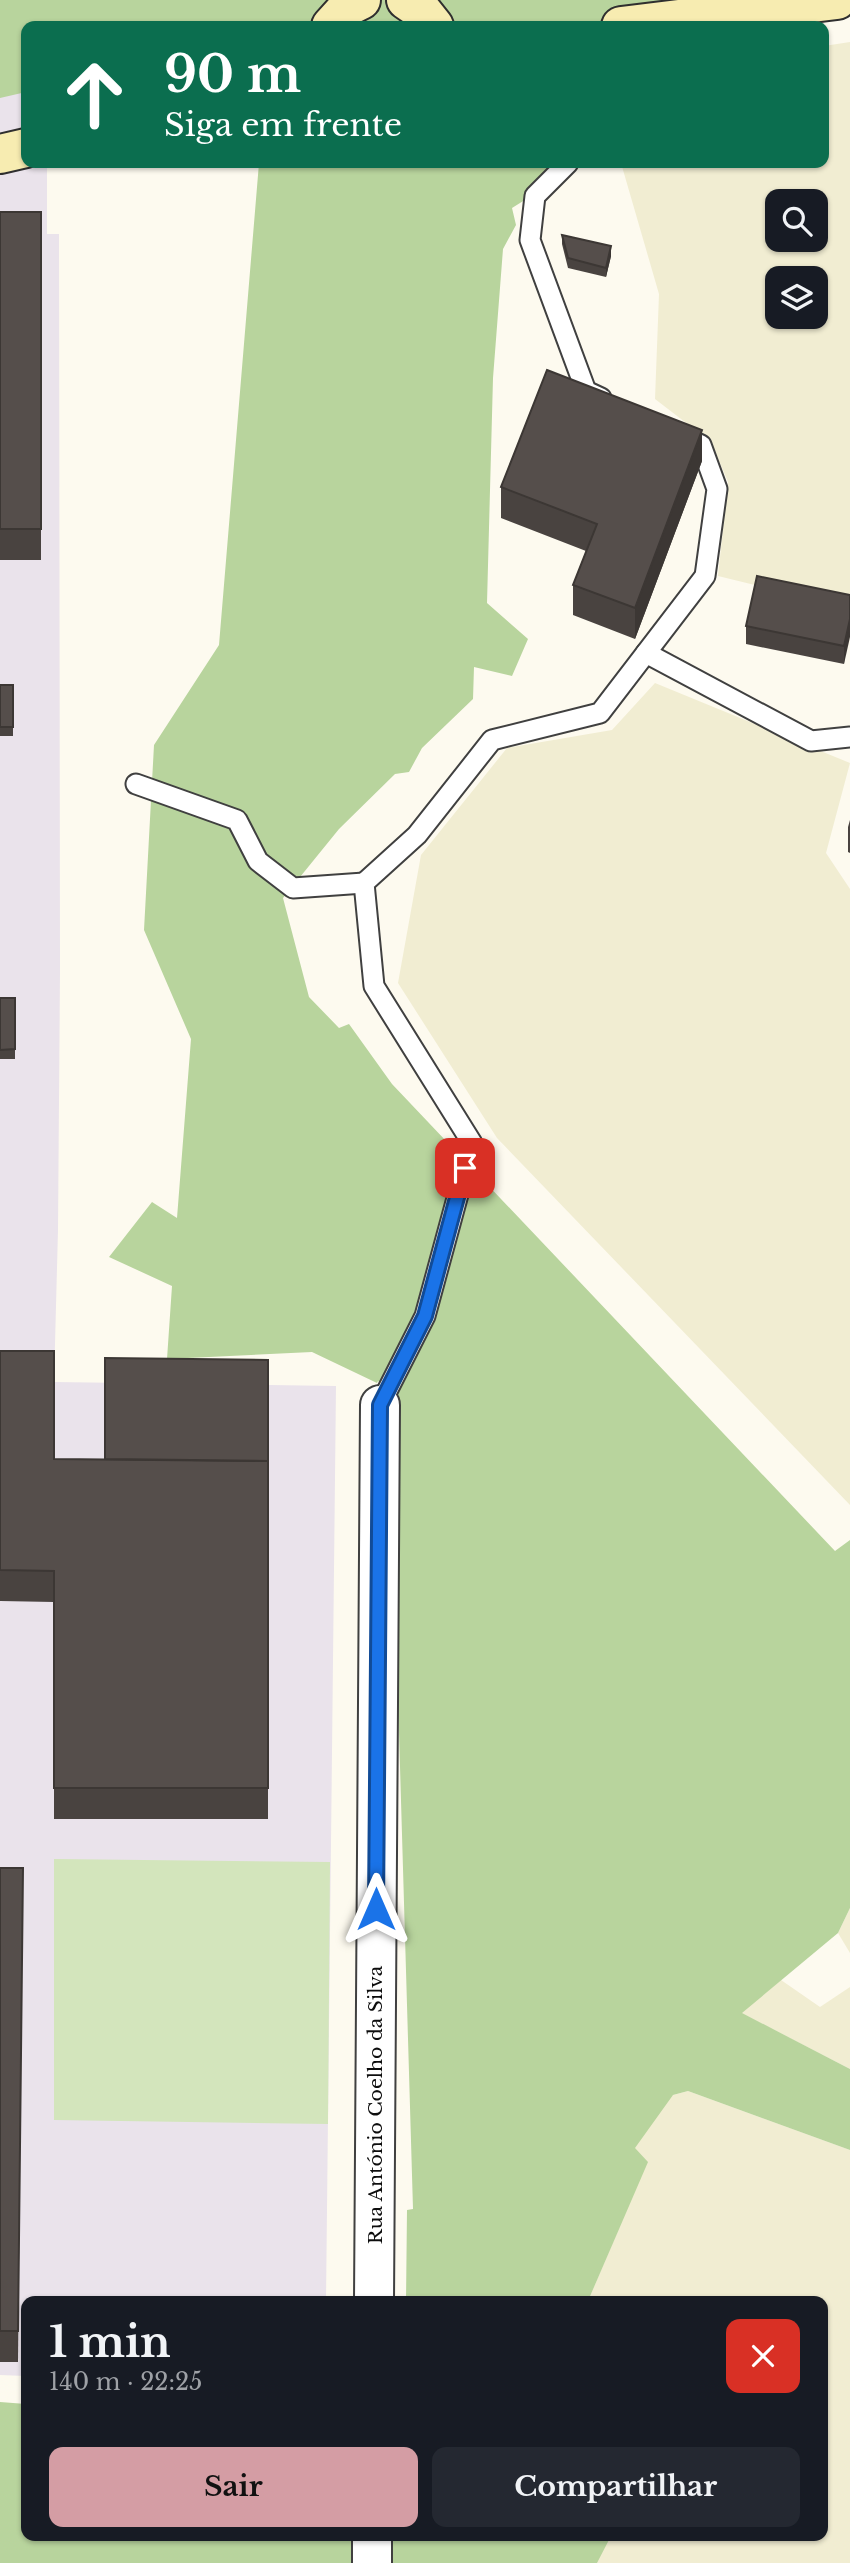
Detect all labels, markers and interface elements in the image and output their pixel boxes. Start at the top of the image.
text: 90 m [164,44,301,105]
icon: ahead [49,49,140,140]
text: Siga em frente [164,105,402,145]
map controls [765,189,828,329]
button: search [765,189,828,252]
button: layers [765,266,828,329]
pin [435,1138,495,1198]
icon: arrive [446,1149,484,1187]
position arrow [339,1872,413,1946]
street label: Rua António Coelho da Silva [364,1965,387,2244]
text: 1 min [49,2316,171,2368]
button: close [726,2319,800,2393]
text: 140 m · 22:25 [49,2368,202,2396]
button: Sair [49,2447,418,2527]
button: Compartilhar [432,2447,800,2527]

